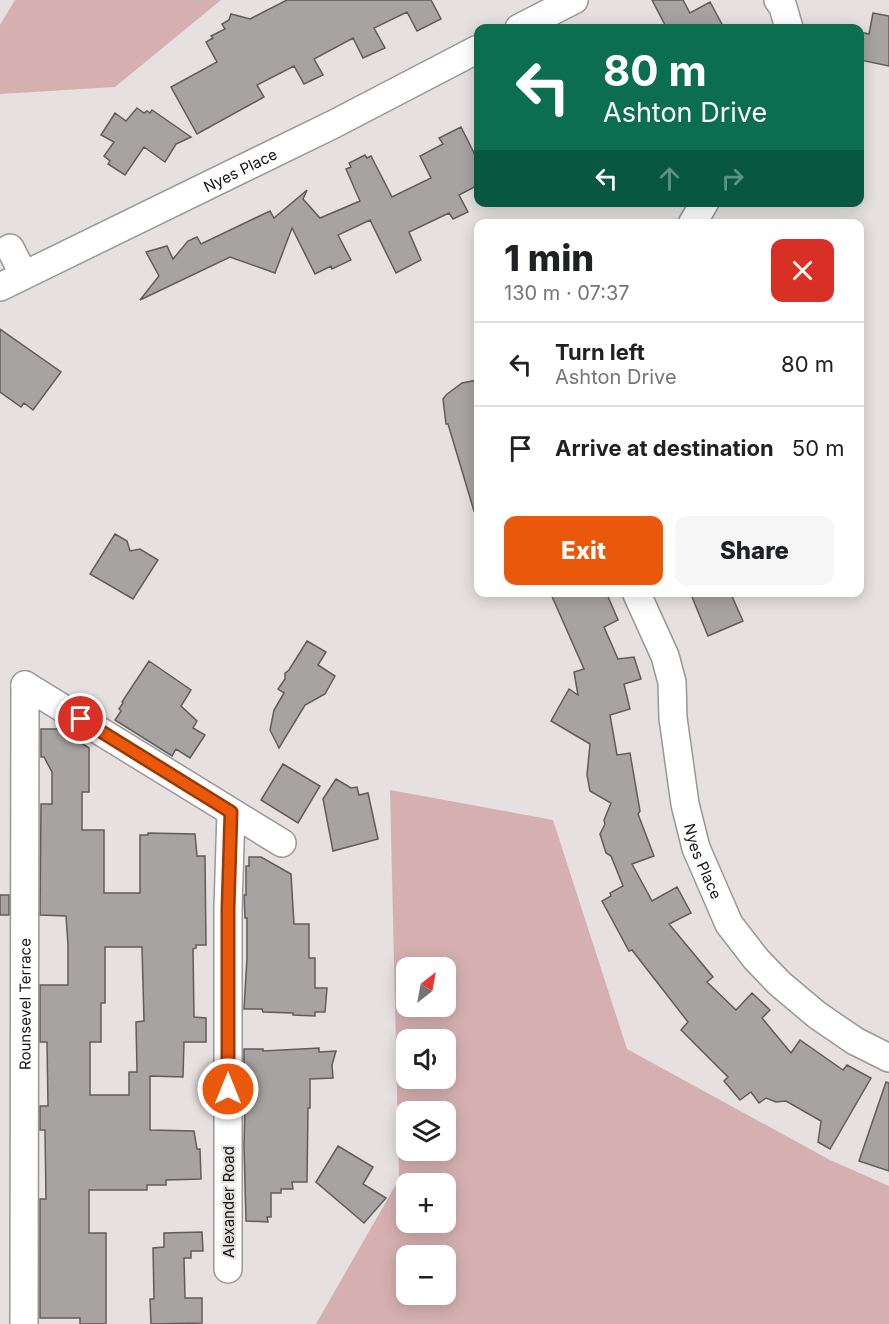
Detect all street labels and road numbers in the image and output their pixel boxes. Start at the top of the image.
street label: Nyes Place [200,144,280,196]
street label: Nyes Place [681,821,726,902]
street label: Rounsevel Terrace [15,938,34,1070]
street label: Alexander Road [219,1146,238,1258]

